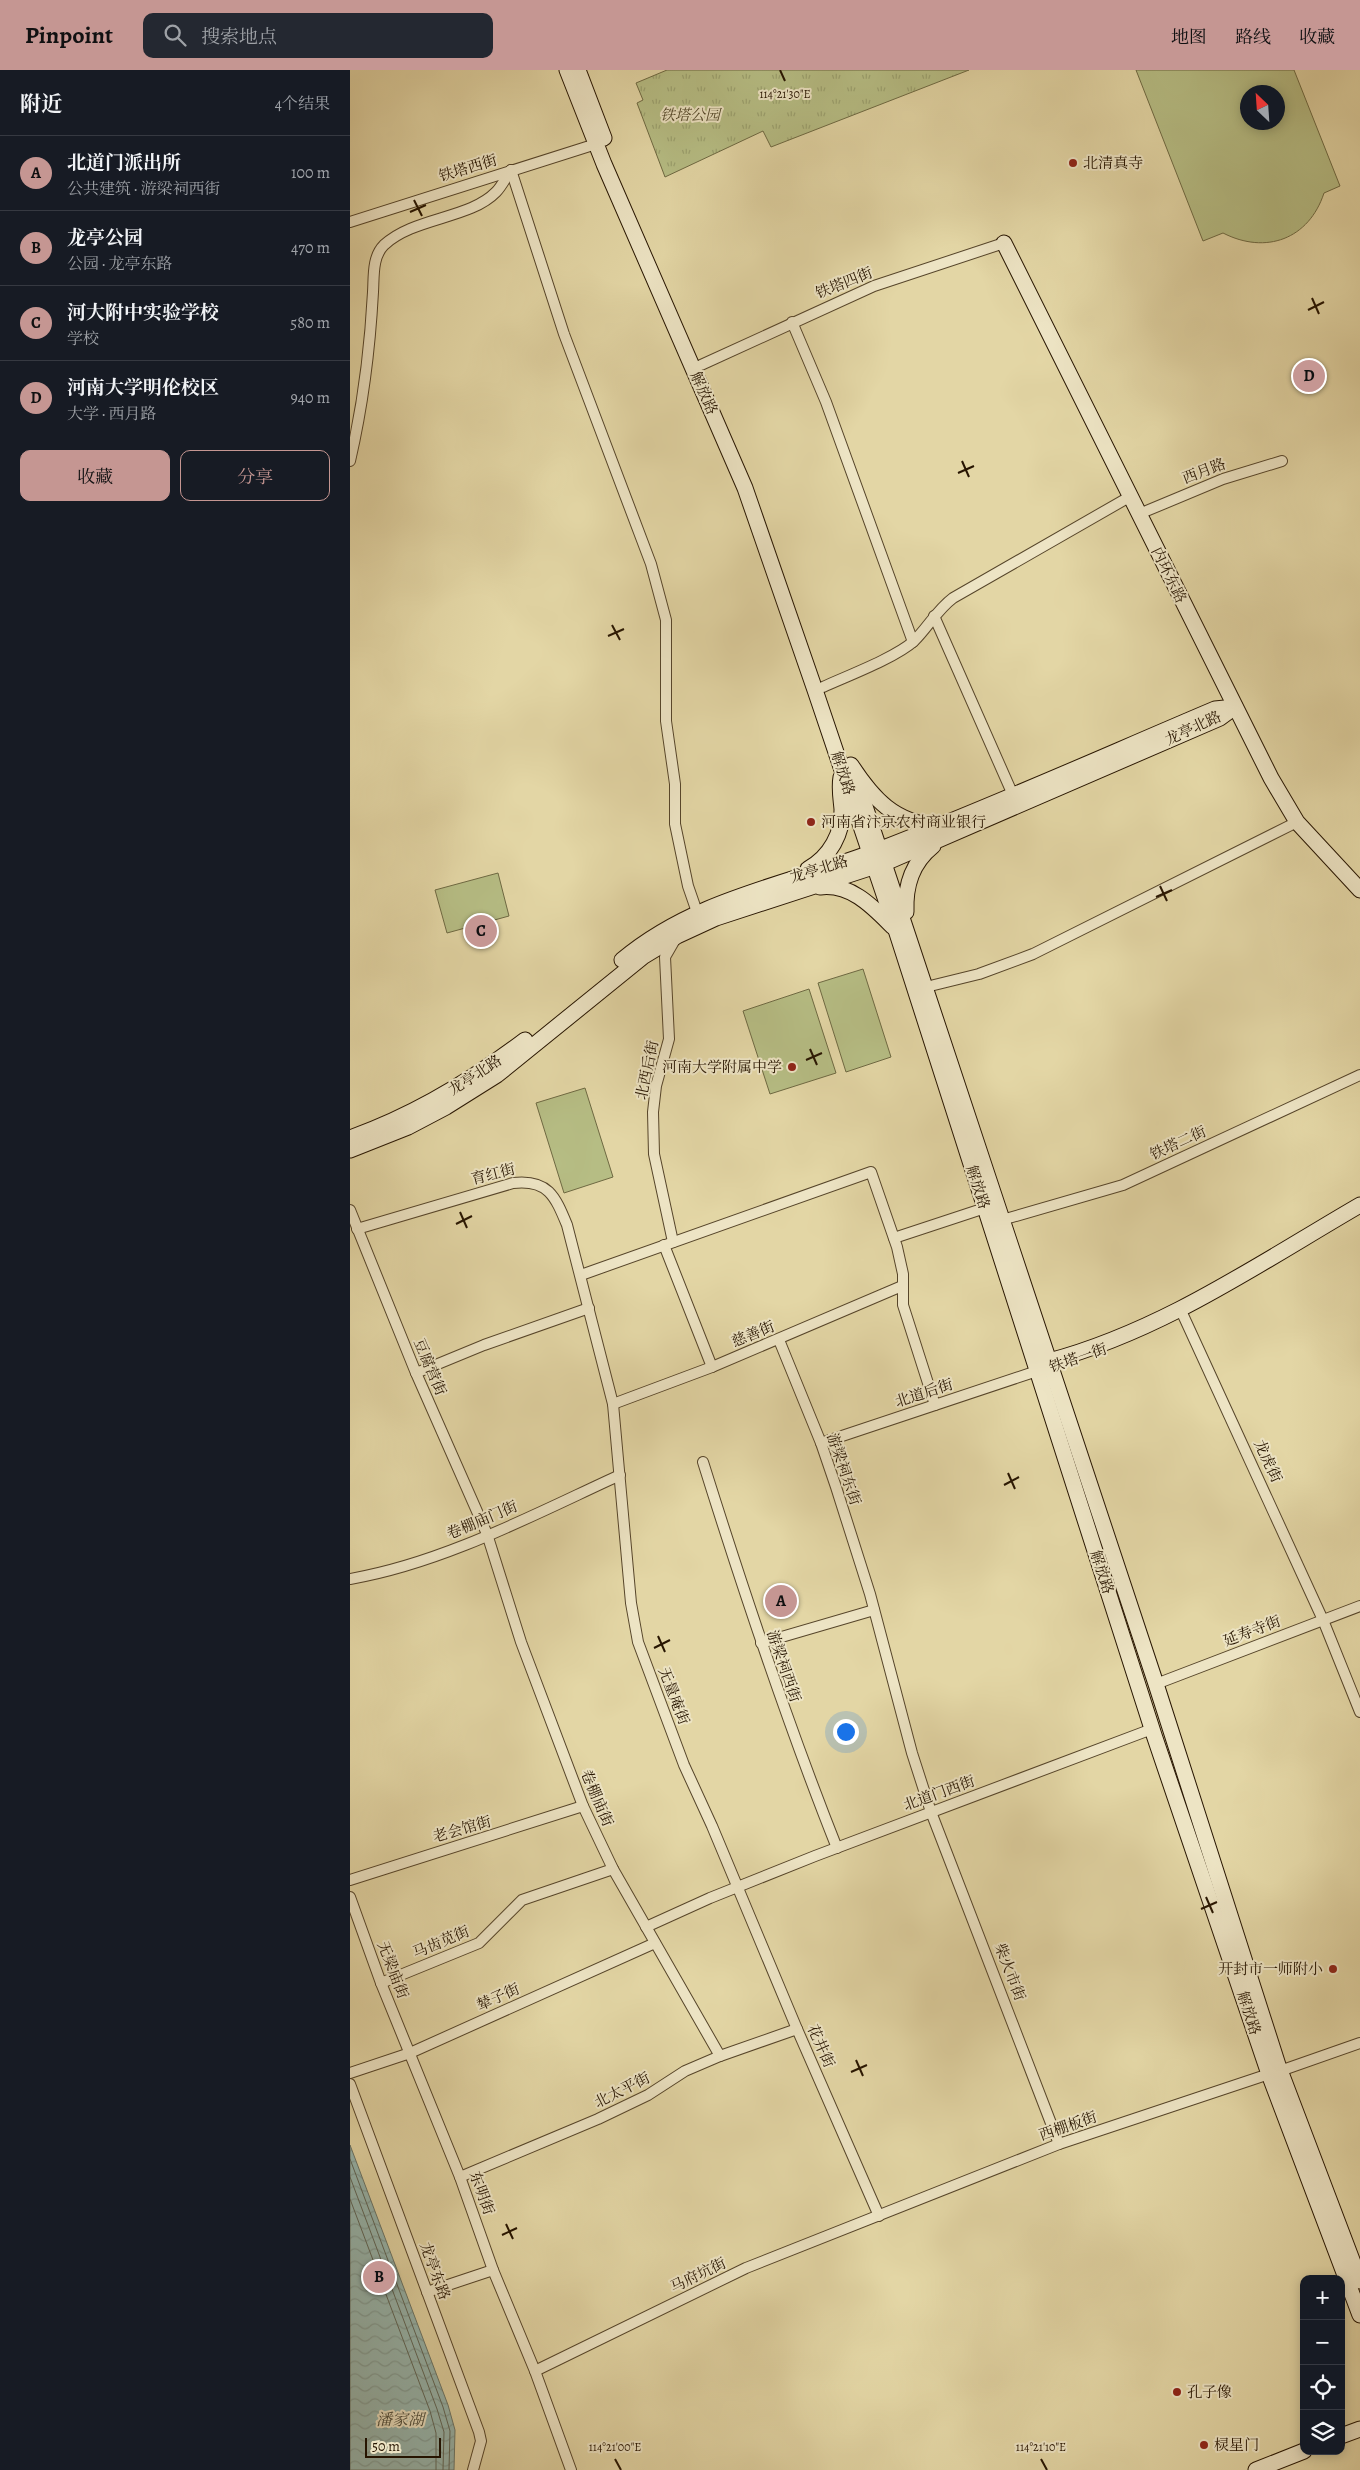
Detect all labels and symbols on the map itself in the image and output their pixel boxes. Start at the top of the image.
north arrow [1240,85,1285,130]
text: 114°21'30"E [759,86,811,102]
park label: 铁塔公园 [660,105,722,125]
street label: 铁塔西街 [436,150,500,186]
place label: 北清真寺 [1083,153,1143,173]
marker: 北清真寺 [1067,157,1079,169]
street label: 铁塔四街 [812,262,876,304]
pin: D [1293,357,1325,395]
street label: 解放路 [686,368,722,418]
street label: 西月路 [1179,454,1229,488]
street label: 内环东路 [1147,544,1191,606]
street label: 龙亭北路 [1162,706,1224,750]
street label: 解放路 [827,749,859,797]
place label: 河南省汴京农村商业银行 [821,812,986,832]
marker: 河南省汴京农村商业银行 [805,816,817,828]
street label: 龙亭北路 [787,851,851,887]
pin: C [465,912,497,950]
street label: 北西后街 [631,1039,663,1101]
street label: 龙亭北路 [444,1050,506,1100]
place label: 河南大学附属中学 [662,1057,782,1077]
marker: 河南大学附属中学 [786,1061,798,1073]
street label: 铁塔二街 [1147,1121,1209,1165]
street label: 育红街 [469,1159,517,1189]
street label: 解放路 [962,1163,994,1211]
street label: 慈善街 [728,1316,778,1352]
street label: 豆腐营街 [409,1335,451,1399]
street label: 铁塔一街 [1046,1339,1110,1377]
street label: 北道后街 [892,1374,956,1412]
street label: 游梁祠东街 [822,1430,866,1508]
street label: 龙虎街 [1249,1436,1287,1486]
street label: 卷棚庙门街 [444,1496,520,1544]
street label: 解放路 [1086,1548,1118,1596]
pin: A [765,1582,797,1620]
street label: 延寿寺街 [1220,1611,1284,1651]
street label: 游梁祠西街 [762,1627,806,1705]
street label: 无量庵街 [654,1664,694,1728]
your location [833,1719,859,1745]
street label: 卷棚庙街 [576,1766,618,1830]
street label: 北道门西街 [900,1771,978,1815]
street label: 老会馆街 [430,1811,494,1847]
street label: 马齿苋街 [409,1921,473,1963]
street label: 无梁庙街 [373,1938,413,2002]
street label: 柴火市街 [990,1940,1030,2004]
place label: 开封市一师附小 [1218,1959,1323,1979]
marker: 开封市一师附小 [1327,1963,1339,1975]
street label: 辇子街 [473,1979,523,2015]
street label: 解放路 [1233,1989,1265,2037]
street label: 花井街 [803,2021,839,2071]
street label: 北太平街 [591,2067,653,2113]
street label: 西棚板街 [1036,2107,1100,2145]
street label: 东明街 [465,2168,499,2218]
street label: 龙亭东路 [415,2239,455,2303]
street label: 马府坑街 [667,2253,729,2297]
pin: B [363,2258,395,2296]
place label: 孔子像 [1187,2382,1232,2402]
marker: 孔子像 [1171,2386,1183,2398]
water label: 潘家湖 [376,2409,427,2431]
scale bar [365,2435,441,2458]
place label: 棂星门 [1214,2435,1259,2455]
text: 114°21'00"E [589,2439,641,2455]
text: 114°21'10"E [1016,2439,1066,2455]
marker: 棂星门 [1198,2439,1210,2451]

